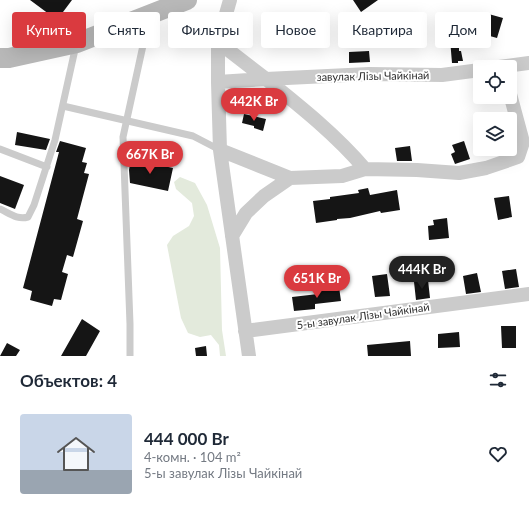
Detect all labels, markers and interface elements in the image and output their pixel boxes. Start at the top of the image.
chip: Купить [12,12,86,48]
chip: Снять [94,12,160,48]
chip: Фильтры [168,12,253,48]
chip: Новое [261,12,330,48]
chip: Квартира [338,12,427,48]
chip: Дом [435,12,491,48]
map controls [473,60,517,156]
button: locate [473,60,517,104]
street label: завулак Лізы Чайкінай [317,68,429,83]
pin: 442K Br [217,88,291,122]
text: 442K Br [230,93,278,109]
button: layers [473,112,517,156]
pin: 667K Br [113,141,187,175]
text: 667K Br [126,146,174,162]
pin: 444K Br [385,256,459,290]
text: 444K Br [398,261,446,277]
pin: 651K Br [280,265,354,299]
text: 651K Br [293,270,341,286]
street label: 5-ы завулак Лізы Чайкінай [296,300,430,331]
icon: filters [487,369,509,391]
text: Объектов: 4 [20,370,117,391]
text: 444 000 Br [144,428,229,449]
icon: home [52,430,100,478]
icon: heart [487,443,509,465]
text: 4-комн. · 104 m² [144,449,241,465]
text: 5-ы завулак Лізы Чайкінай [144,465,302,481]

